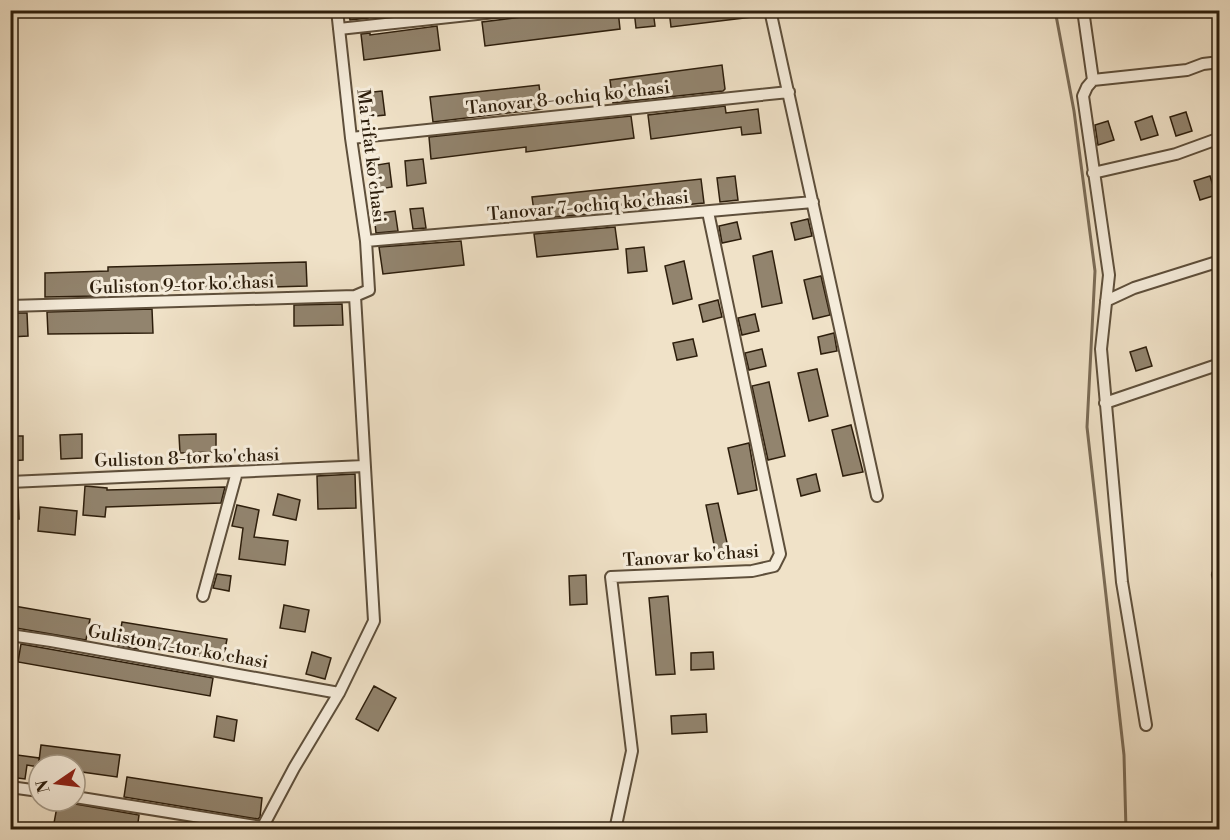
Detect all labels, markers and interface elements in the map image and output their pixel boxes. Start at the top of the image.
street label: Tanovar 8-ochiq ko'chasi [465,76,671,120]
street label: Ma'rifat ko'chasi [351,88,391,224]
street label: Tanovar 7-ochiq ko'chasi [486,186,690,226]
street label: Guliston 9-tor ko'chasi [89,270,275,300]
street label: Guliston 8-tor ko'chasi [94,443,280,473]
street label: Tanovar ko'chasi [622,540,760,572]
street label: Guliston 7-tor ko'chasi [86,620,270,674]
north arrow [27,753,87,813]
text: N [32,777,55,795]

